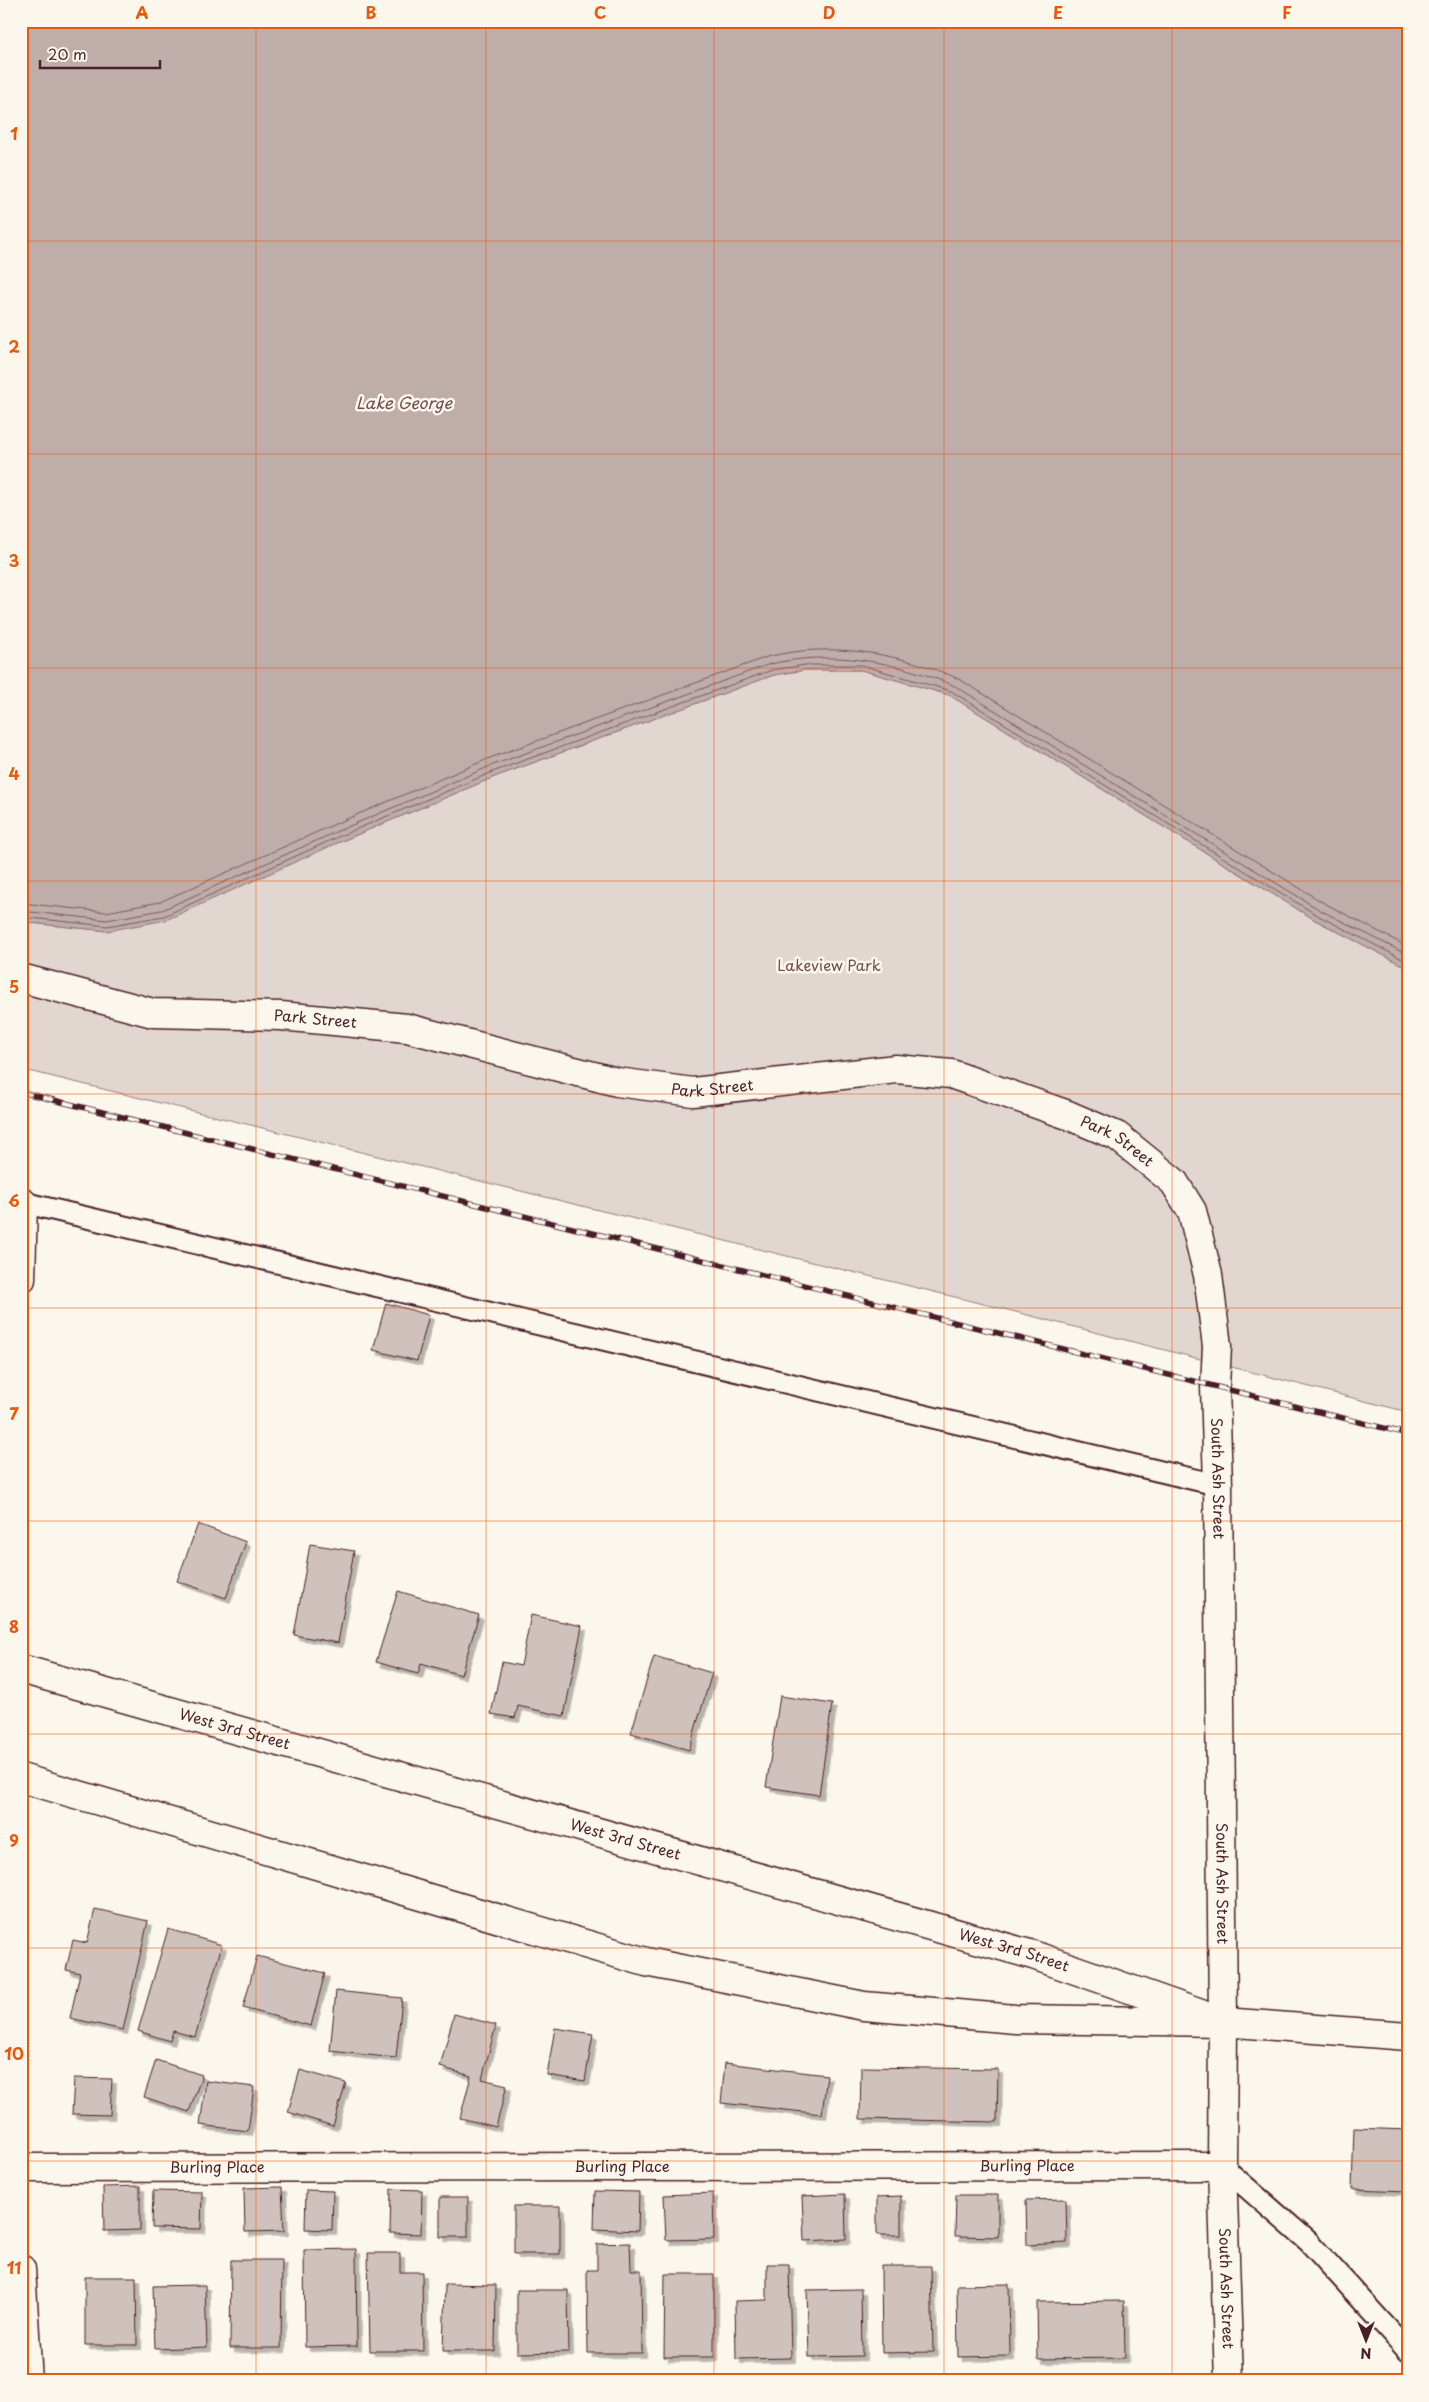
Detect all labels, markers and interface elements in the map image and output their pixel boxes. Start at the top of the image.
text: A [136,0,149,24]
text: B [366,0,377,24]
text: C [594,0,606,24]
text: D [823,0,835,24]
text: E [1053,0,1063,24]
text: F [1282,0,1292,24]
scale bar [40,38,160,70]
text: 20 m [48,42,87,65]
text: 1 [10,121,18,145]
text: 2 [8,334,20,358]
water label: Lake George [356,390,453,414]
text: 3 [9,548,19,572]
text: 4 [9,761,20,785]
park label: Lakeview Park [777,953,881,976]
text: 5 [9,974,19,998]
street label: Park Street [274,1003,358,1033]
street label: Park Street [670,1072,755,1102]
street label: Park Street [1077,1109,1159,1171]
text: 6 [8,1188,20,1212]
text: 7 [9,1401,19,1425]
street label: South Ash Street [1206,1418,1232,1539]
text: 8 [9,1614,19,1638]
street label: West 3rd Street [177,1701,293,1755]
street label: West 3rd Street [568,1812,684,1865]
street label: South Ash Street [1211,1823,1235,1944]
text: 9 [9,1828,19,1852]
street label: West 3rd Street [956,1922,1073,1977]
text: 10 [4,2041,24,2065]
street label: Burling Place [979,2153,1075,2176]
street label: Burling Place [574,2154,670,2177]
street label: Burling Place [169,2155,265,2178]
street label: South Ash Street [1214,2227,1241,2349]
text: 11 [7,2255,21,2279]
north arrow [1342,2314,1392,2364]
text: N [1360,2343,1372,2364]

